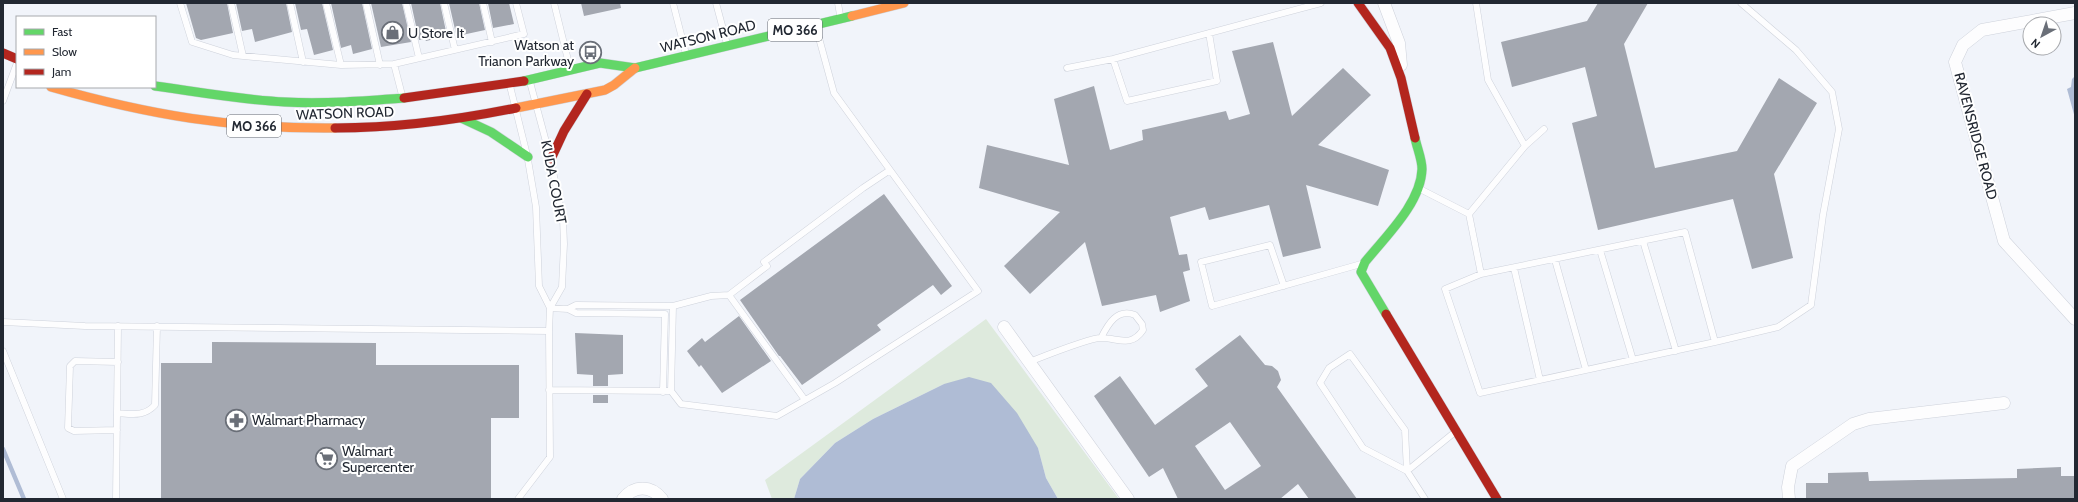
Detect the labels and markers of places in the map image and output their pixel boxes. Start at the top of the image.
shop icon: U Store It [379,20,405,46]
place label: U Store It [408,24,465,42]
place label: Watson at Trianon Parkway [478,36,574,70]
bus stop icon: Watson at Trianon Parkway [577,40,603,66]
pharmacy icon: Walmart Pharmacy [224,407,250,433]
place label: Walmart Pharmacy [252,411,365,429]
place label: Walmart Supercenter [342,442,415,476]
supermarket icon: Walmart Supercenter [313,446,339,472]

